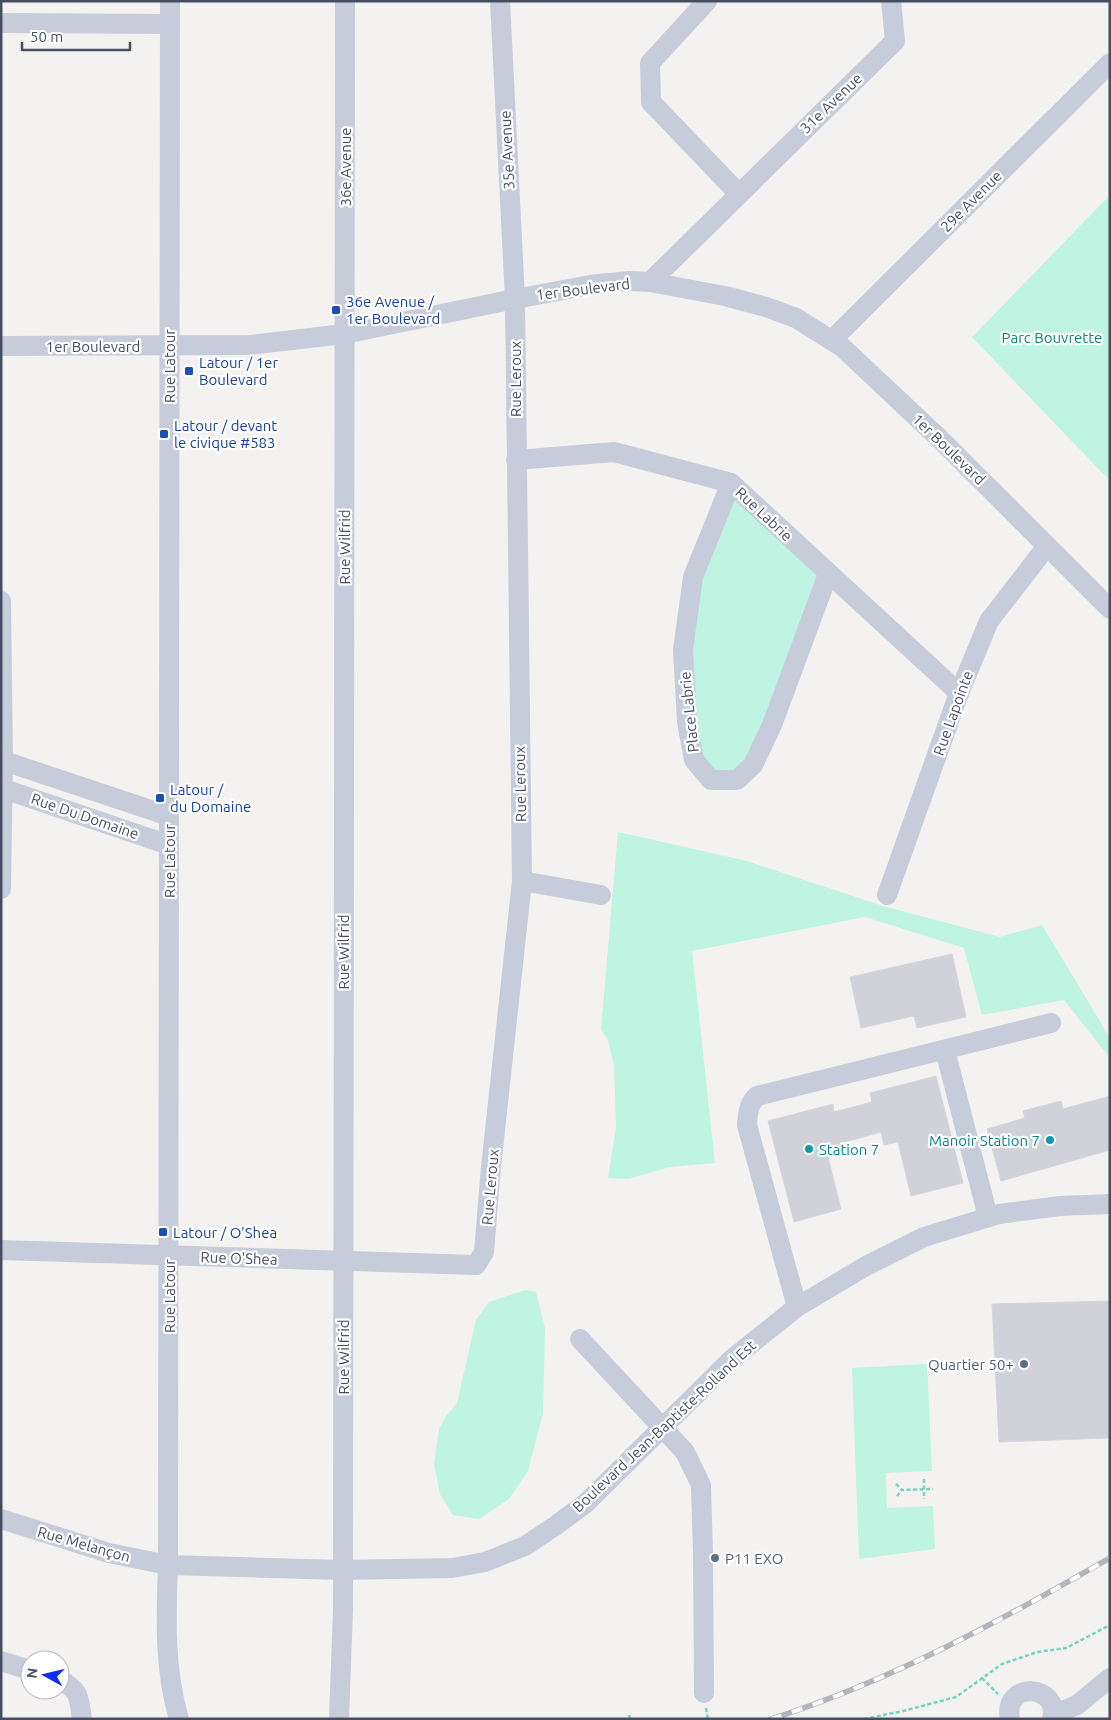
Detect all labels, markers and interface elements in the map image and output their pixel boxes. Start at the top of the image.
scale bar [22,20,130,52]
text: 50 m [30,28,63,45]
street label: 31e Avenue [797,69,865,137]
street label: 35e Avenue [496,110,518,190]
street label: 36e Avenue [337,127,354,207]
street label: 29e Avenue [937,167,1005,235]
street label: 1er Boulevard [535,275,631,303]
place label: 36e Avenue / 1er Boulevard [346,293,440,327]
marker: 36e Avenue / 1er Boulevard [330,304,342,316]
street label: Rue Latour [161,329,178,403]
park label: Parc Bouvrette [1002,329,1102,346]
street label: 1er Boulevard [46,338,140,355]
street label: Rue Leroux [507,341,524,417]
place label: Latour / 1er Boulevard [199,354,278,388]
marker: Latour / 1er Boulevard [183,365,195,377]
street label: 1er Boulevard [909,410,989,488]
place label: Latour / devant le civique #583 [174,417,277,451]
marker: Latour / devant le civique #583 [158,428,170,440]
street label: Rue Labrie [732,483,796,545]
street label: Rue Wilfrid [336,509,353,585]
street label: Rue Lapointe [930,668,976,758]
street label: Place Labrie [676,671,702,753]
street label: Rue Leroux [511,745,529,822]
place label: Latour / du Domaine [170,781,251,815]
street label: Rue Du Domaine [29,790,141,842]
marker: Latour / du Domaine [154,792,166,804]
street label: Rue Latour [161,824,178,898]
street label: Rue Wilfrid [335,914,352,990]
place label: Manoir Station 7 [929,1132,1040,1149]
marker: Manoir Station 7 [1044,1134,1056,1146]
place label: Station 7 [819,1141,879,1158]
marker: Station 7 [803,1143,815,1155]
street label: Rue Leroux [478,1148,502,1226]
place label: Latour / O'Shea [173,1224,277,1241]
marker: Latour / O'Shea [157,1226,169,1238]
street label: Rue O'Shea [200,1248,278,1268]
street label: Rue Latour [161,1259,178,1333]
street label: Rue Wilfrid [335,1319,352,1395]
street label: Boulevard Jean-Baptiste-Rolland Est [569,1336,759,1515]
place label: Quartier 50+ [928,1356,1014,1373]
marker: Quartier 50+ [1018,1358,1030,1370]
street label: Rue Melançon [36,1523,132,1565]
place label: P11 EXO [725,1550,783,1567]
marker: P11 EXO [709,1552,721,1564]
north arrow [20,1650,70,1700]
text: N [23,1667,41,1679]

